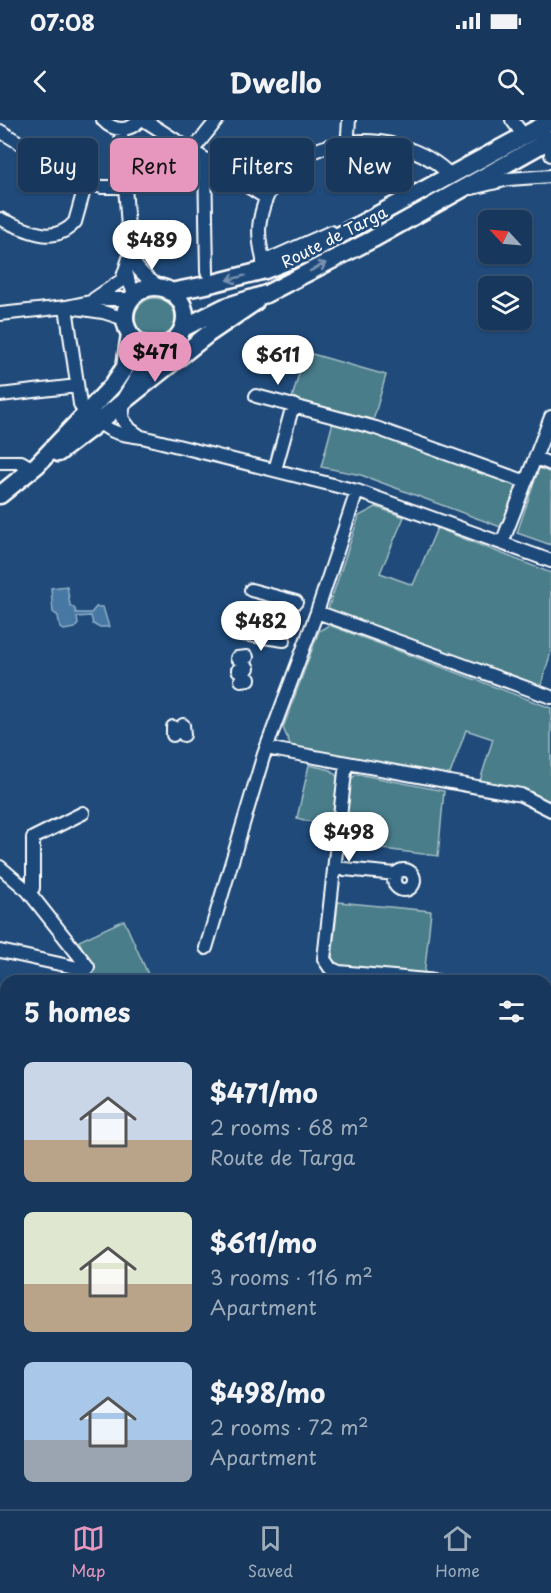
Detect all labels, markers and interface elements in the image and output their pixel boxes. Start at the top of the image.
text: 07:08 [30,5,95,38]
text: Dwello [229,61,322,102]
icon: back [24,65,57,98]
icon: search [494,65,527,98]
chip: Buy [18,138,98,192]
chip: Rent [110,138,198,192]
chip: Filters [210,138,314,192]
chip: New [326,138,412,192]
street label: Route de Targa [276,199,391,273]
north arrow [478,210,532,264]
map controls [478,210,532,330]
pin: $489 [116,220,188,271]
text: $489 [127,224,177,254]
one-way arrow [309,261,327,273]
one-way arrow [227,273,246,284]
button: layers [478,276,532,330]
pin: $471 [119,332,191,383]
pin: $611 [242,335,314,386]
text: $471 [132,336,178,366]
text: $611 [256,339,300,369]
pin: $482 [225,601,297,652]
text: $482 [235,605,287,635]
pin: $498 [313,812,385,863]
text: $498 [324,816,374,846]
text: 5 homes [24,992,130,1031]
icon: filters [495,995,528,1028]
text: $471/mo [210,1073,318,1112]
icon: home [72,1086,144,1158]
text: 2 rooms · 68 m² [210,1112,369,1142]
text: Route de Targa [210,1142,355,1172]
text: $611/mo [210,1223,317,1262]
icon: home [72,1236,144,1308]
text: 3 rooms · 116 m² [210,1262,373,1292]
text: Apartment [210,1292,317,1322]
text: $498/mo [210,1373,325,1412]
icon: home [72,1386,144,1458]
text: 2 rooms · 72 m² [210,1412,369,1442]
text: Apartment [210,1442,317,1472]
tab: Map [71,1522,105,1582]
tab: Saved [248,1522,293,1582]
tab: Home [435,1522,480,1582]

